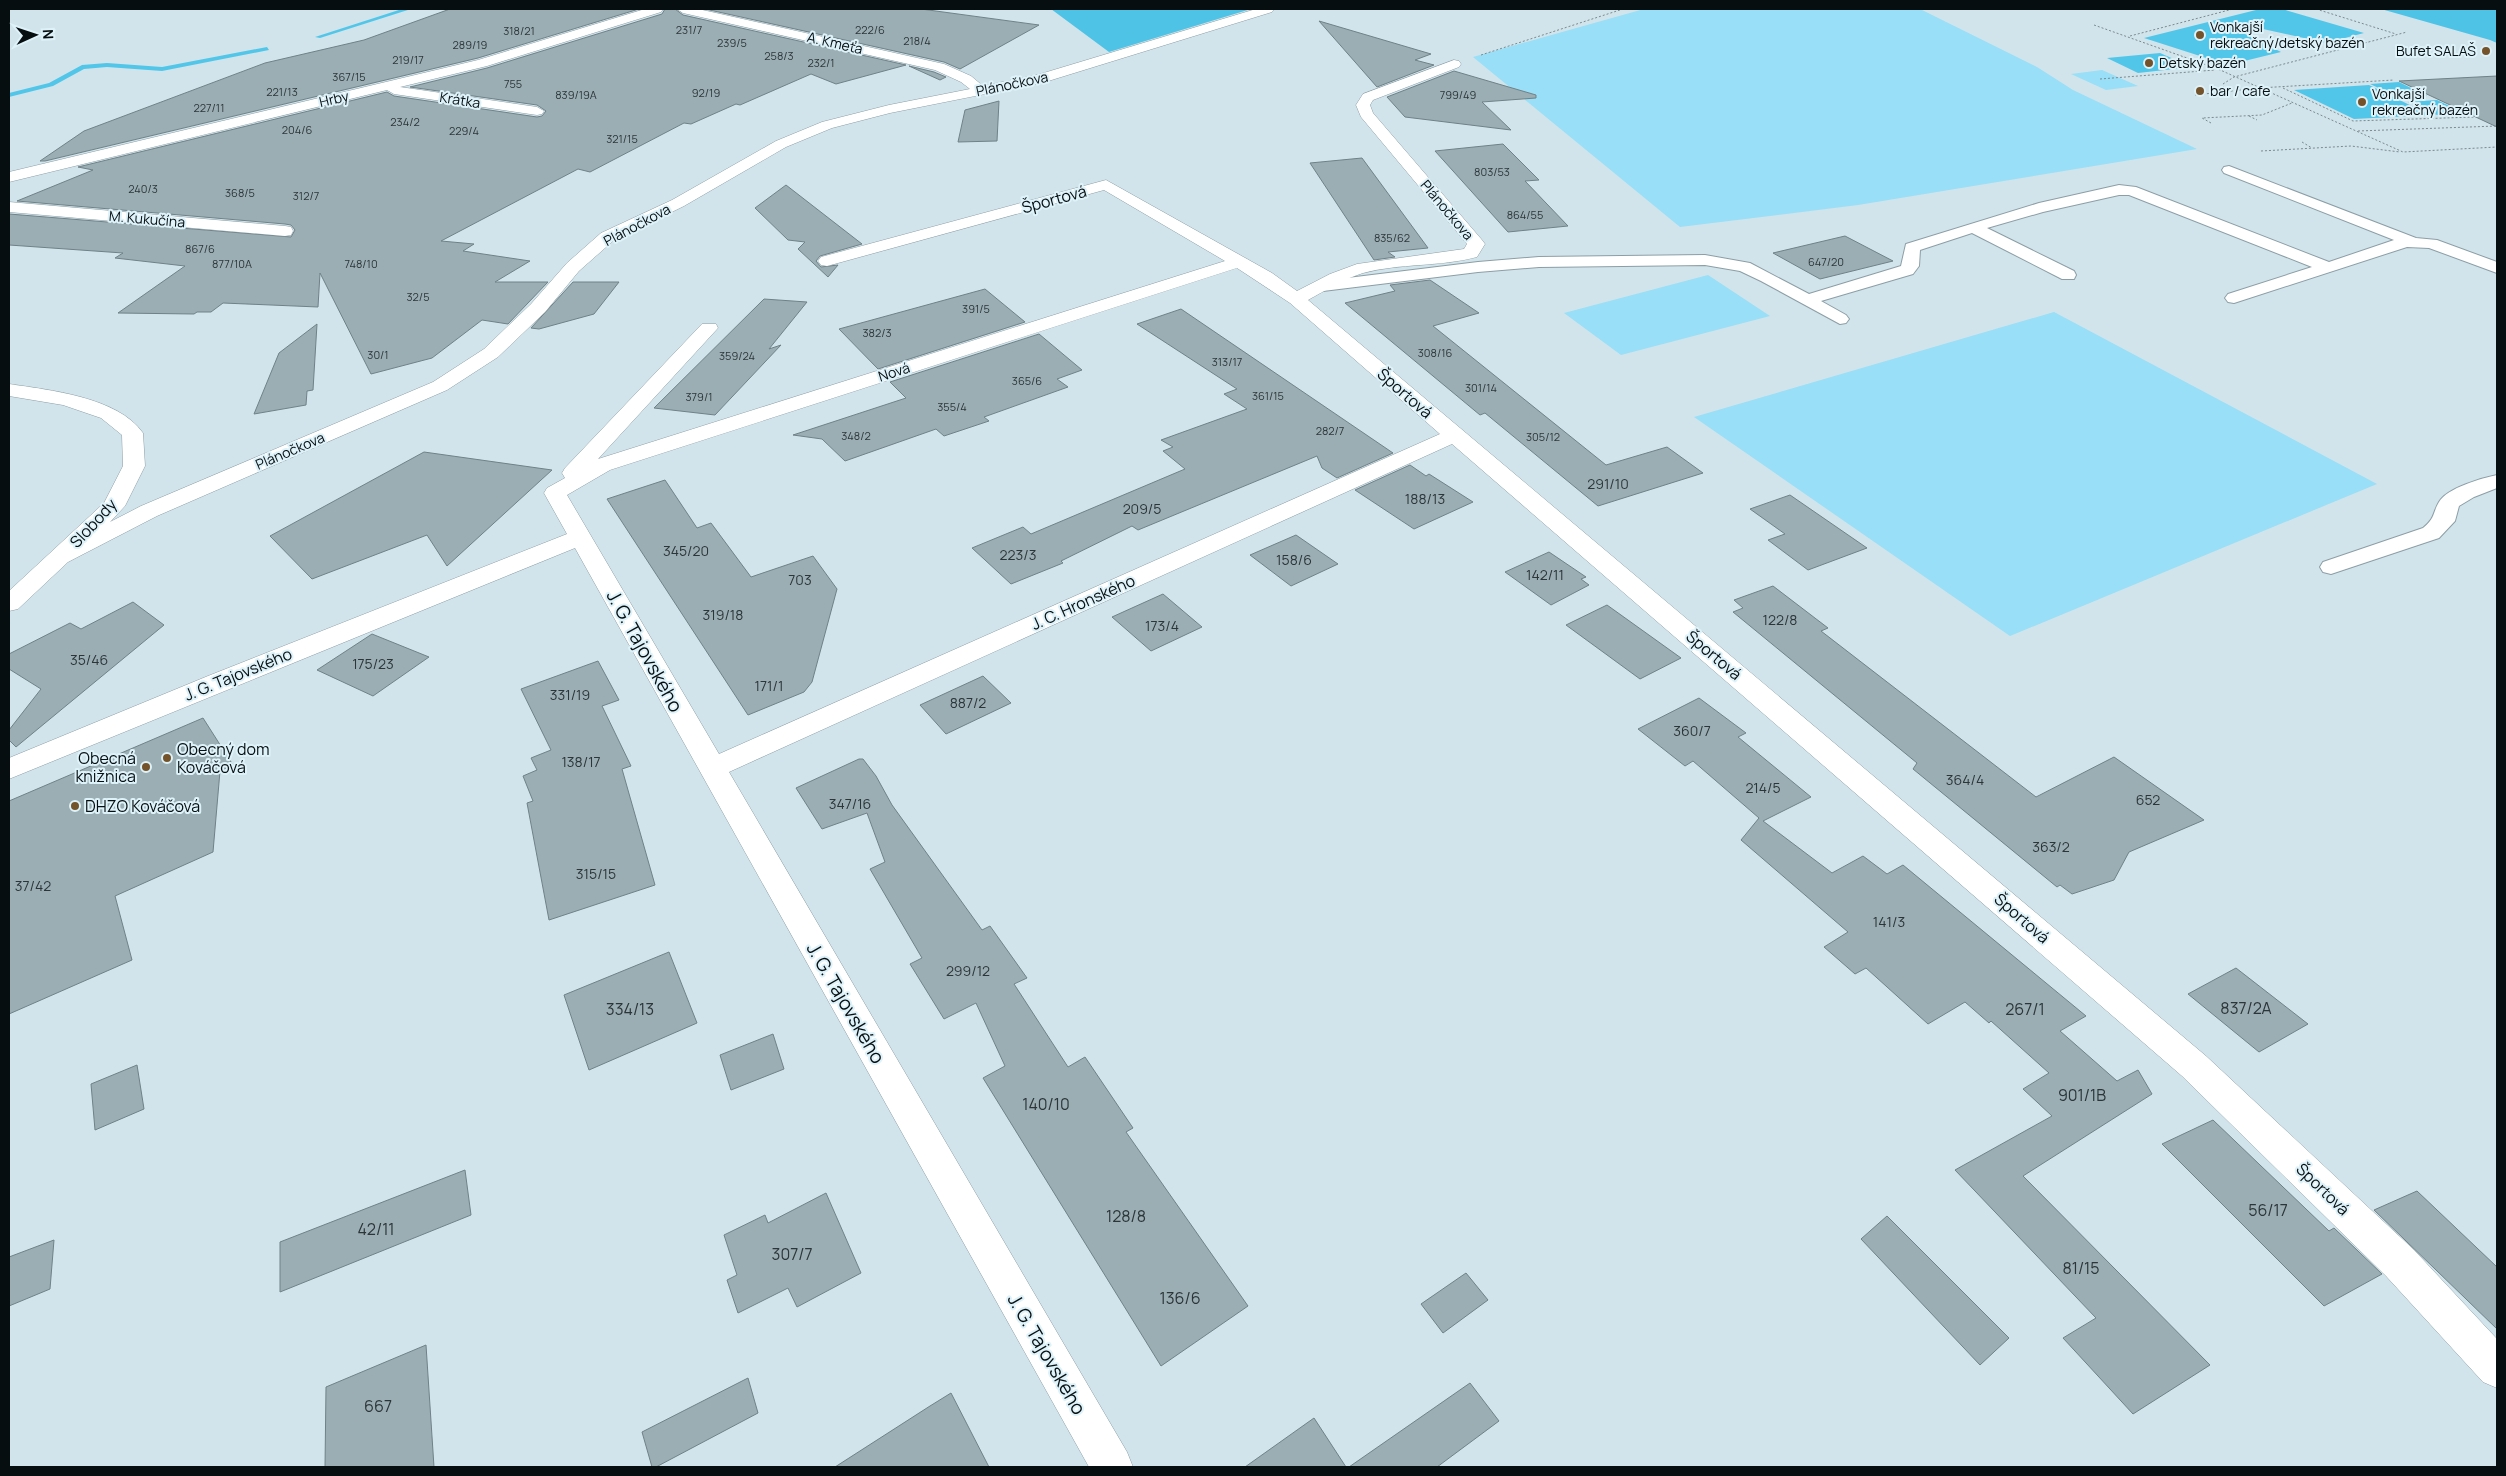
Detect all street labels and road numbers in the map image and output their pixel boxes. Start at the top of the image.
street label: A. Kmeťa [805,27,865,58]
street label: Plánočkova [974,67,1050,100]
street label: Hrby [317,86,351,111]
street label: Krátka [438,87,482,112]
street label: Plánočkova [1417,176,1478,244]
street label: Športová [1019,180,1089,218]
street label: Plánočkova [600,199,673,250]
street label: M. Kukučína [108,206,186,231]
street label: Nová [876,358,912,386]
street label: Športová [1373,363,1437,423]
street label: Plánočkova [252,428,327,474]
street label: Slobody [65,493,122,552]
street label: J. C. Hronského [1028,569,1138,635]
street label: J. G. Tajovského [601,585,689,717]
street label: Športová [1682,625,1746,685]
street label: J. G. Tajovského [181,642,295,706]
street label: Športová [1990,888,2054,948]
street label: J. G. Tajovského [801,938,891,1068]
street label: Športová [2291,1158,2355,1220]
street label: J. G. Tajovského [1002,1289,1092,1419]

